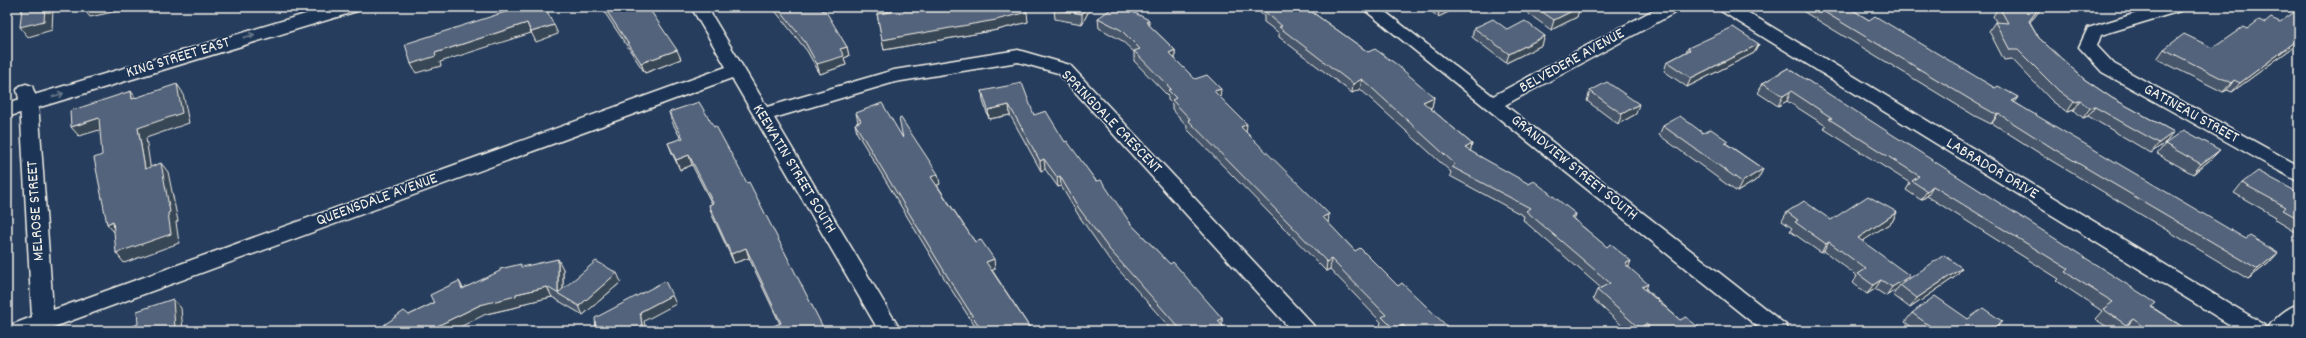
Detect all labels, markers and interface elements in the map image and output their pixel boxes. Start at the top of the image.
street label: BELVEDERE AVENUE [1515,22,1629,99]
street label: KING STREET EAST [123,31,233,85]
one-way arrow [242,32,255,39]
street label: SPRINGDALE CRESCENT [1055,65,1167,180]
street label: GATINEAU STREET [2139,78,2243,150]
one-way arrow [51,90,63,98]
street label: KEEWATIN STREET SOUTH [746,100,842,238]
street label: GRANDVIEW STREET SOUTH [1505,109,1643,227]
street label: LABRADOR DRIVE [1941,132,2043,206]
street label: MELROSE STREET [21,160,51,262]
street label: QUEENSDALE AVENUE [313,167,442,233]

